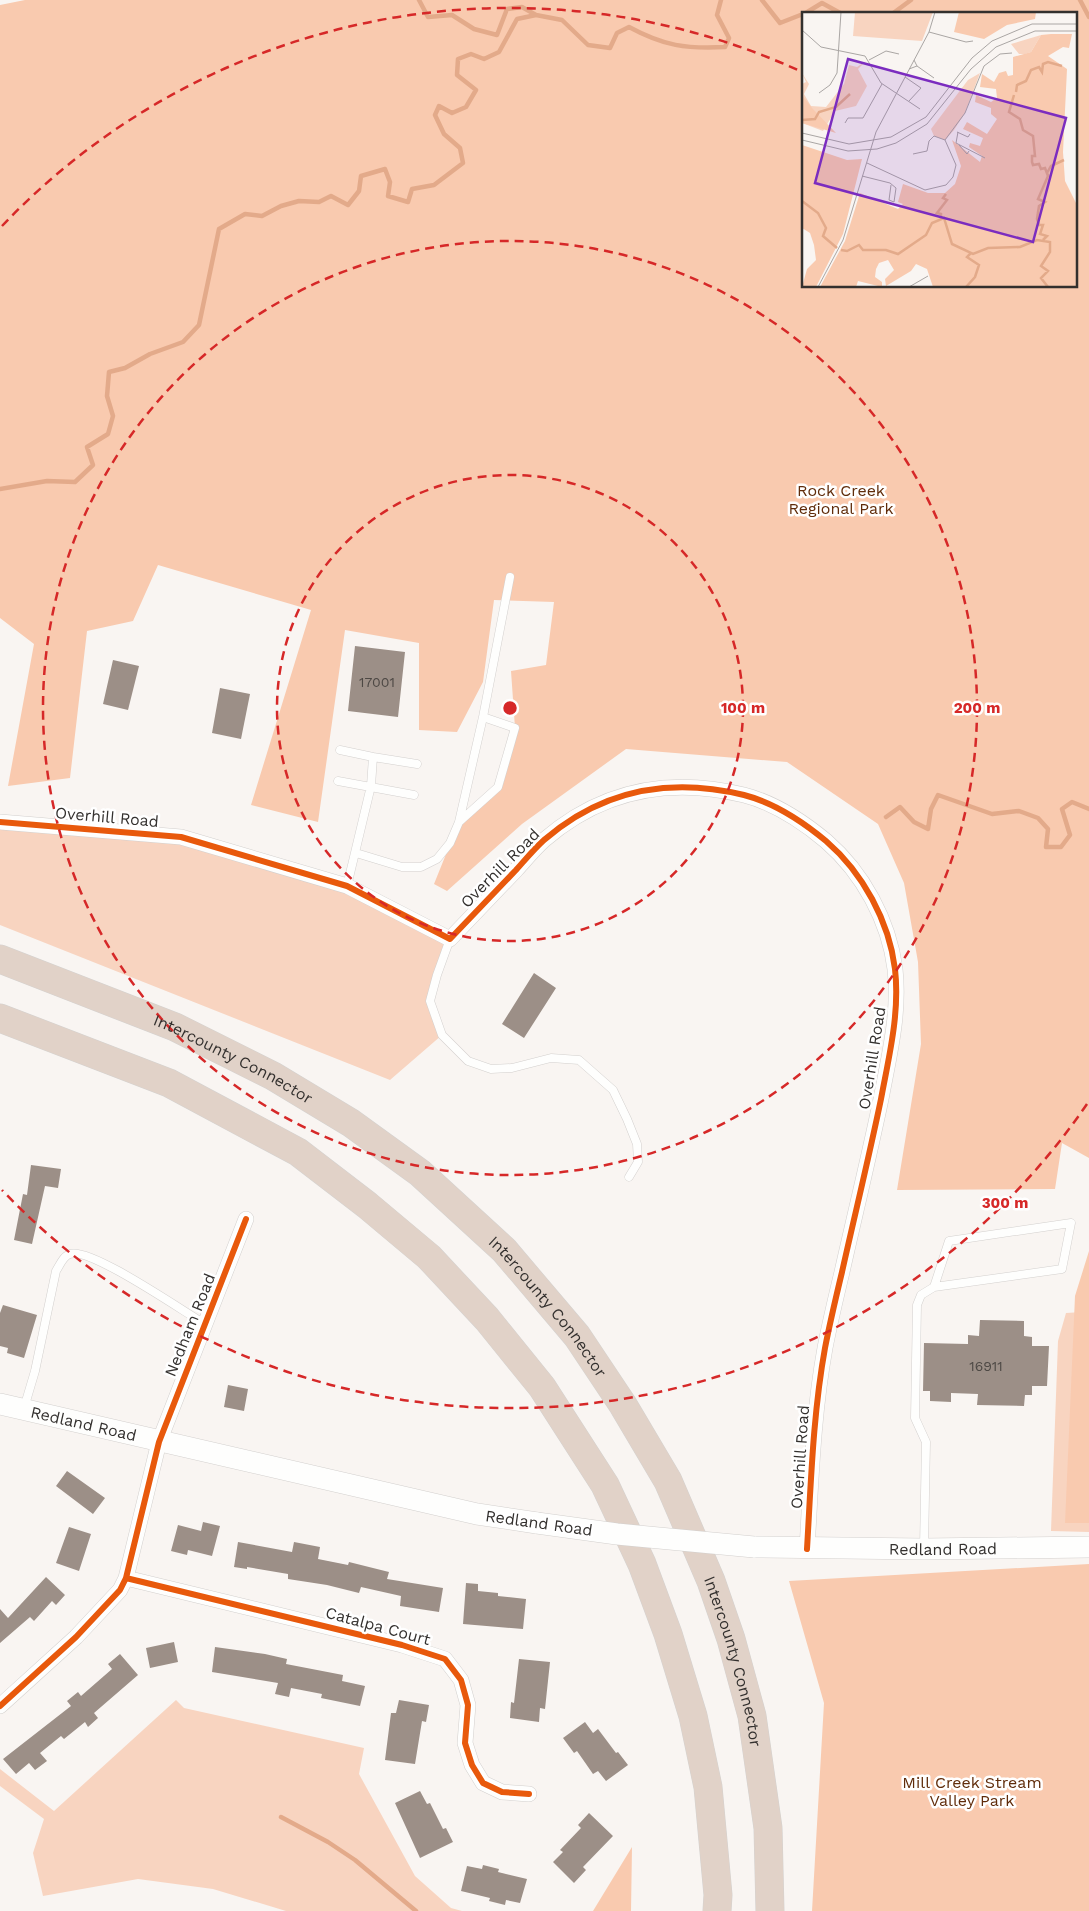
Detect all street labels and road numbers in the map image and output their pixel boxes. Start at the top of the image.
street label: Overhill Road [54,803,160,831]
street label: Overhill Road [457,825,543,911]
street label: Overhill Road [854,1005,890,1111]
street label: Intercounty Connector [151,1010,317,1108]
street label: Intercounty Connector [485,1232,611,1381]
street label: Nedham Road [161,1271,219,1379]
street label: Redland Road [29,1402,139,1445]
street label: Overhill Road [787,1404,813,1510]
street label: Redland Road [484,1506,594,1540]
street label: Redland Road [889,1539,997,1559]
street label: Intercounty Connector [700,1573,766,1748]
street label: Catalpa Court [324,1603,433,1649]

